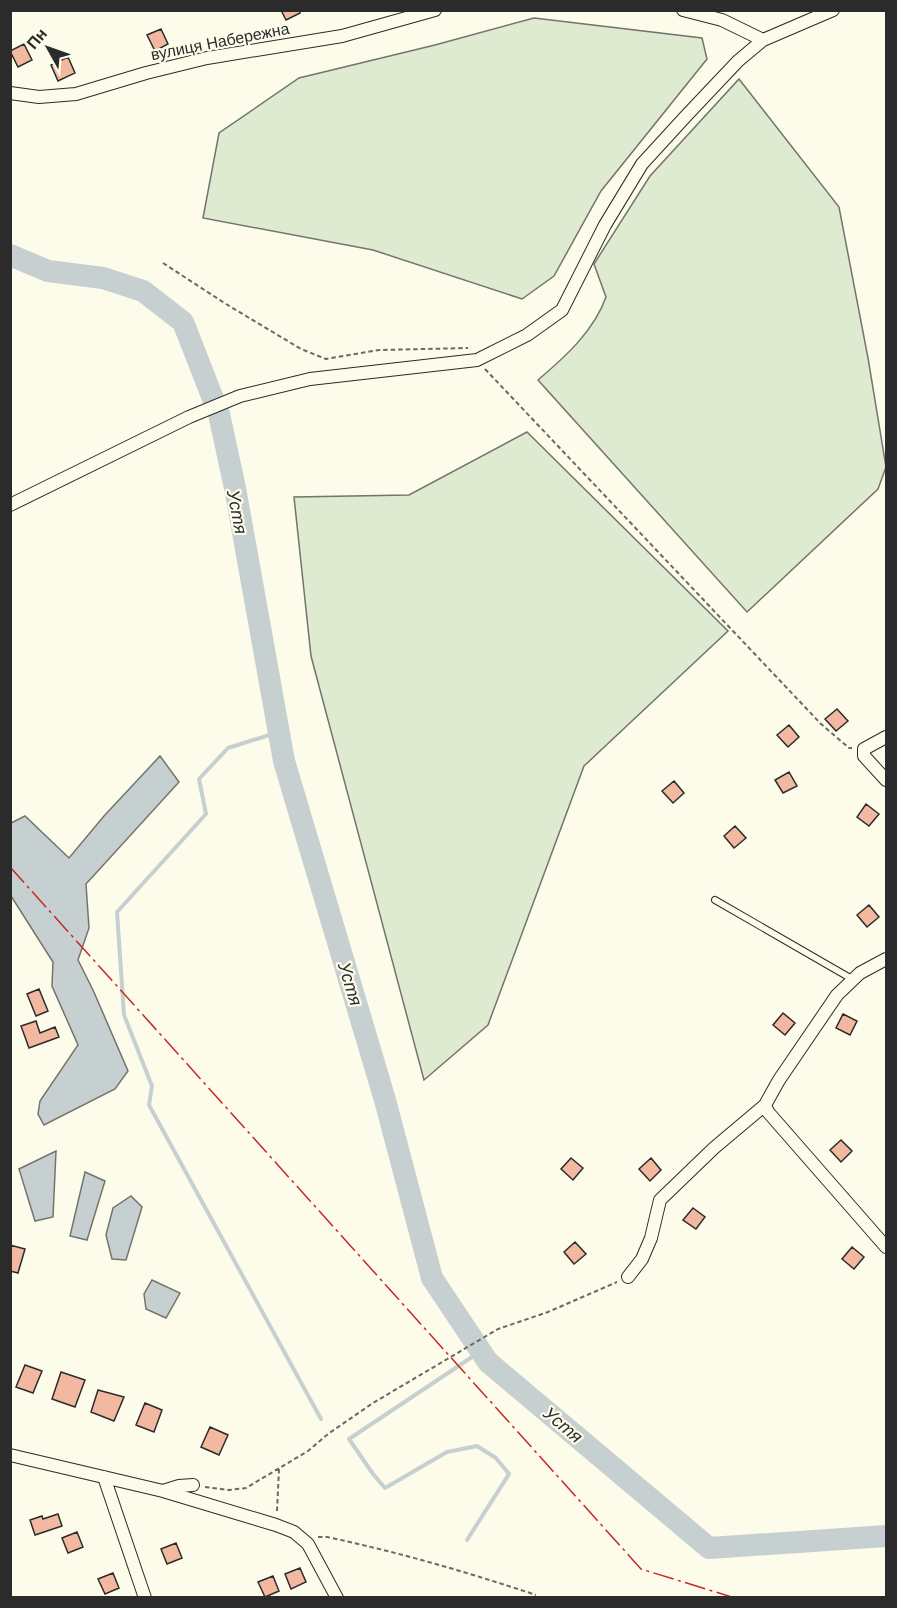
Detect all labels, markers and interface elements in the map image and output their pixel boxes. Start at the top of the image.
north arrow [18,18,78,78]
street label: вулиця Набережна [149,20,291,63]
text: Пн [24,25,50,52]
water label: Устя [223,487,251,536]
water label: Устя [334,959,366,1009]
water label: Устя [539,1402,587,1447]

